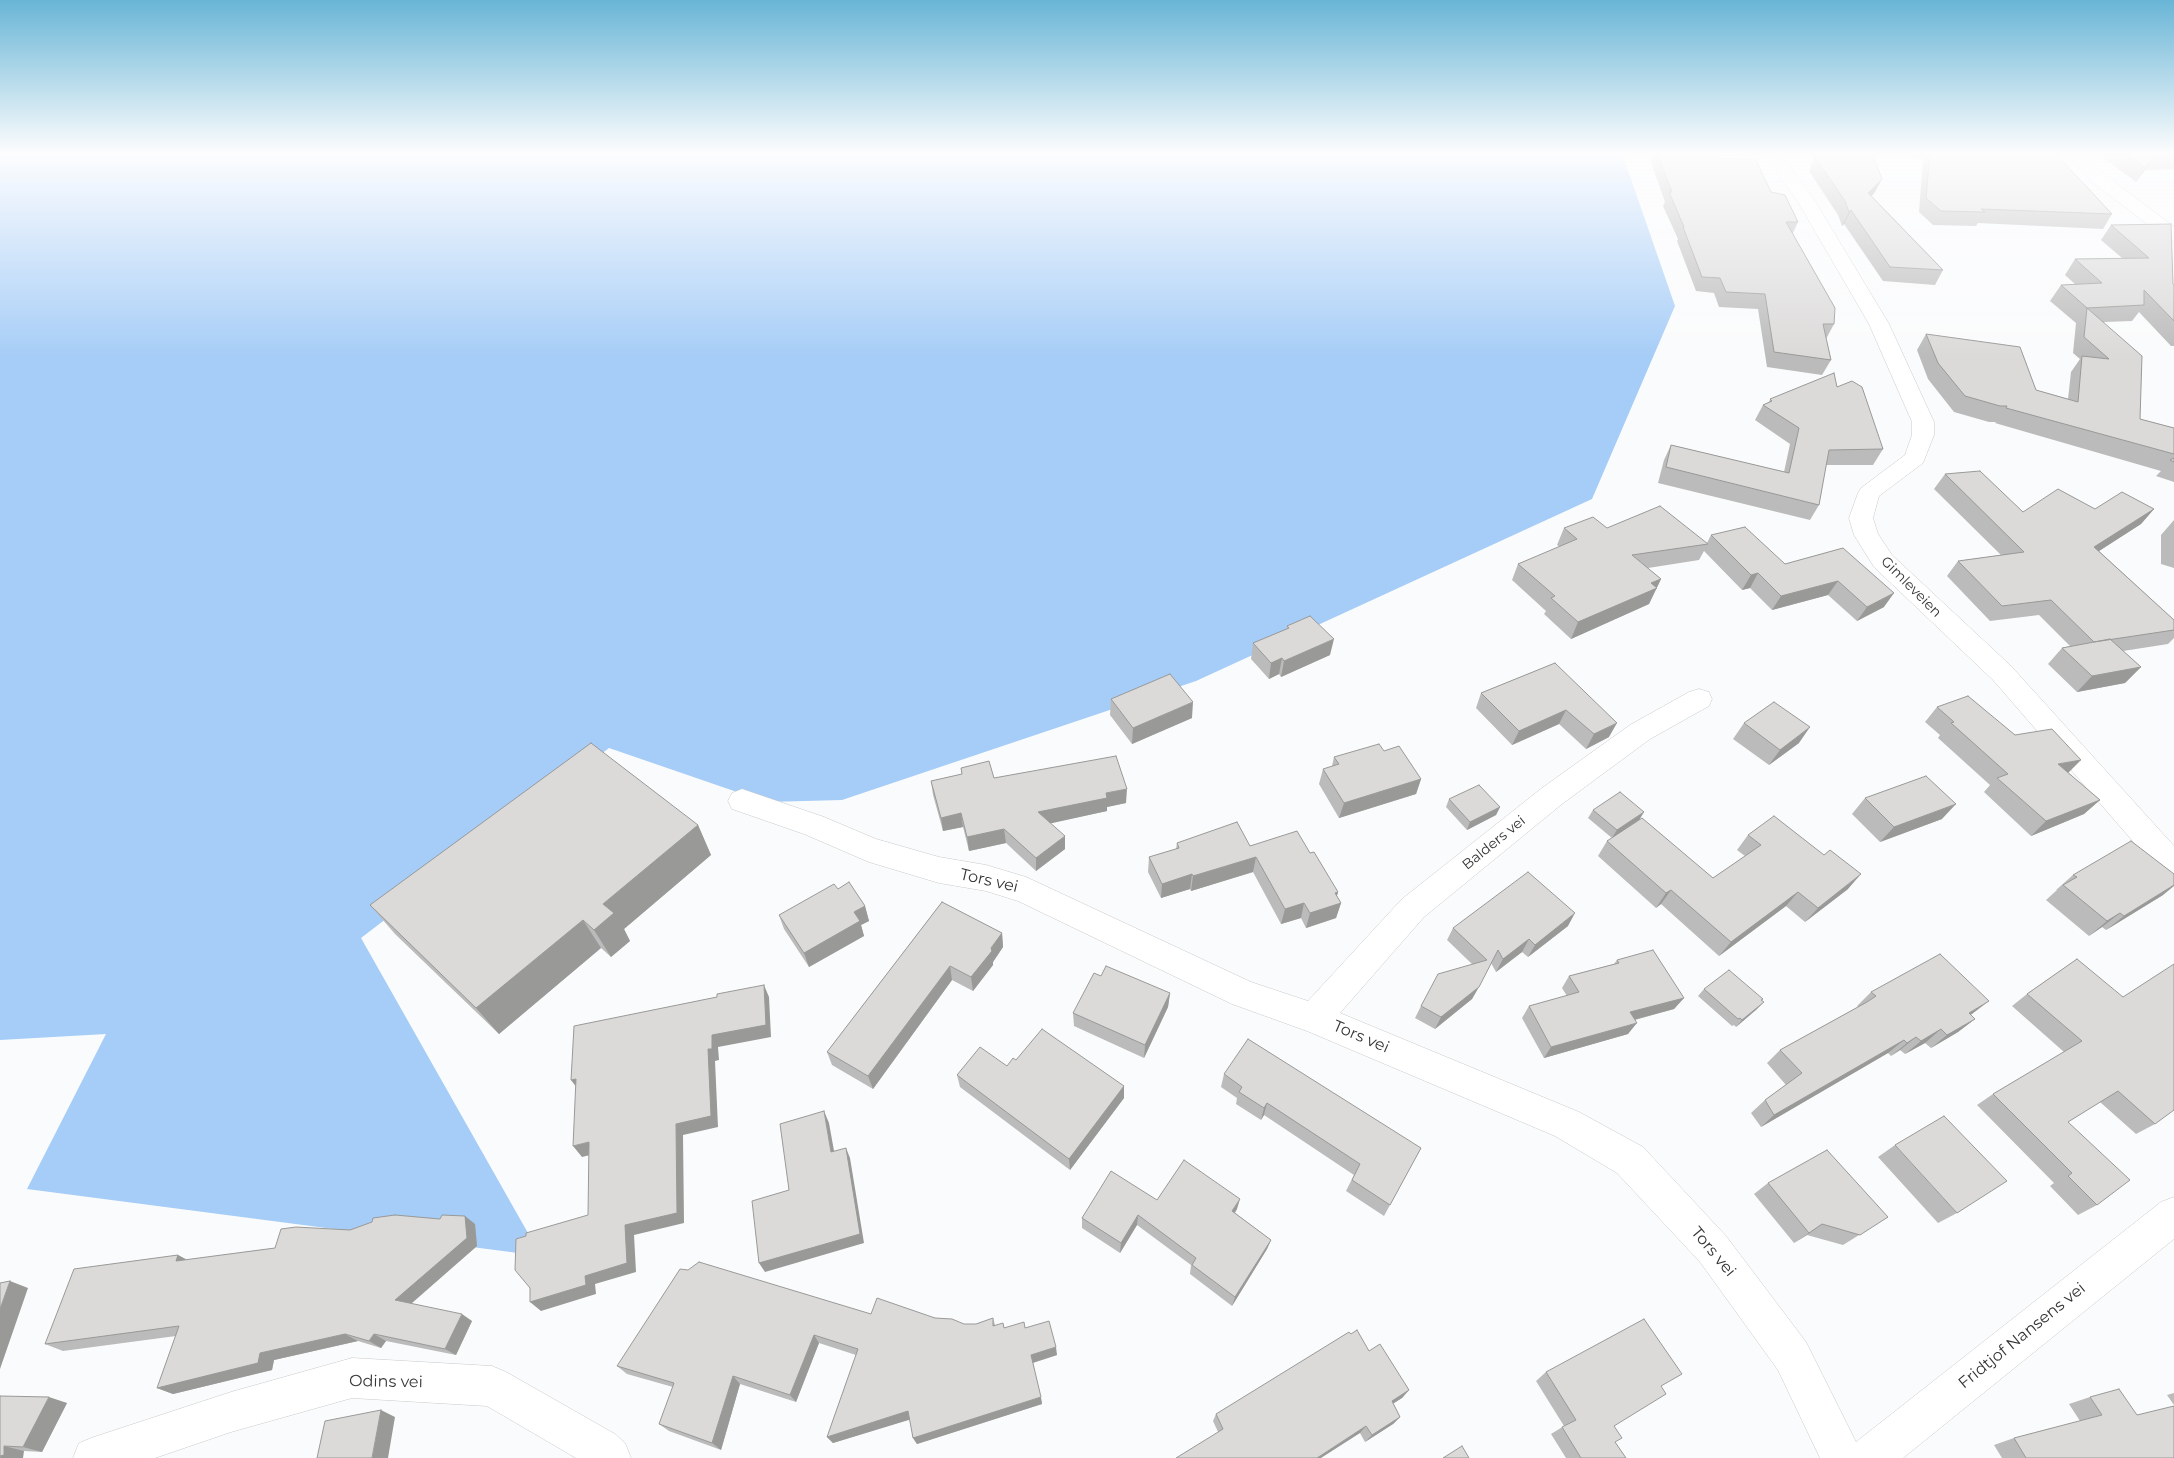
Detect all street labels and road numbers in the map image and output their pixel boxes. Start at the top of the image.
street label: Gimleveien [1877,553,1945,621]
street label: Balders vei [1459,812,1529,874]
street label: Tors vei [958,865,1020,897]
street label: Tors vei [1330,1017,1392,1057]
street label: Tors vei [1687,1223,1739,1281]
street label: Fridtjof Nansens vei [1955,1279,2089,1393]
street label: Odins vei [349,1372,423,1392]

